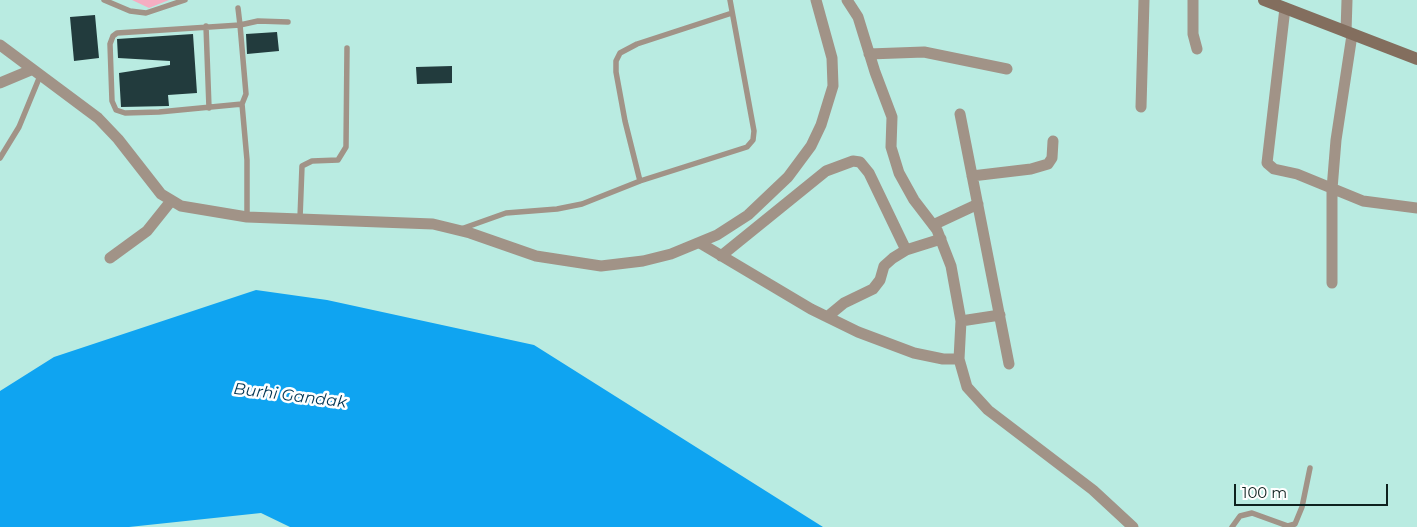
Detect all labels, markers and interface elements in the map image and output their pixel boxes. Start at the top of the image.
water label: Burhi Gandak [232,380,348,412]
scale bar [1237,474,1391,506]
text: 100 m [1242,483,1287,502]

